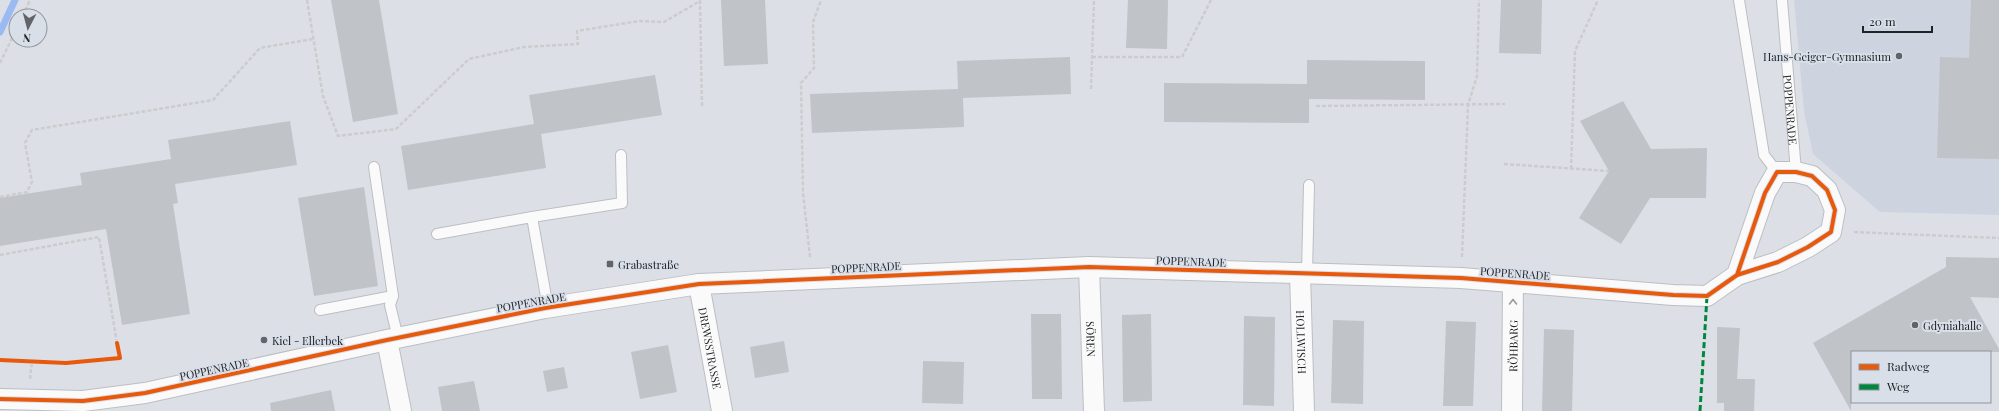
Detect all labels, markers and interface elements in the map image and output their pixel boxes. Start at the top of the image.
north arrow [8,8,48,48]
scale bar [1863,8,1932,34]
text: 20 m [1869,13,1896,29]
text: N [22,31,32,46]
place label: Hans-Geiger-Gymnasium [1763,49,1891,64]
marker: Hans-Geiger-Gymnasium [1894,51,1904,61]
street label: POPPENRADE [1781,74,1801,146]
street label: POPPENRADE [1156,252,1227,270]
place label: Grabastraße [618,257,679,272]
street label: POPPENRADE [831,258,902,276]
marker: Grabastraße [605,259,615,269]
street label: POPPENRADE [1479,263,1551,283]
street label: POPPENRADE [495,288,567,315]
one-way arrow [1509,299,1517,305]
street label: DREWSSTRASSE [696,306,725,390]
street label: HOLLWISCH [1294,310,1310,374]
place label: Gdyniahalle [1923,318,1982,333]
street label: RÖHBARG [1505,320,1520,372]
marker: Gdyniahalle [1910,320,1920,330]
street label: SÖREN [1083,321,1100,357]
place label: Kiel - Ellerbek [272,333,343,348]
marker: Kiel - Ellerbek [259,335,269,345]
legend [1851,351,1991,403]
street label: POPPENRADE [178,354,250,384]
text: Radweg [1887,358,1930,374]
text: Weg [1886,378,1910,394]

